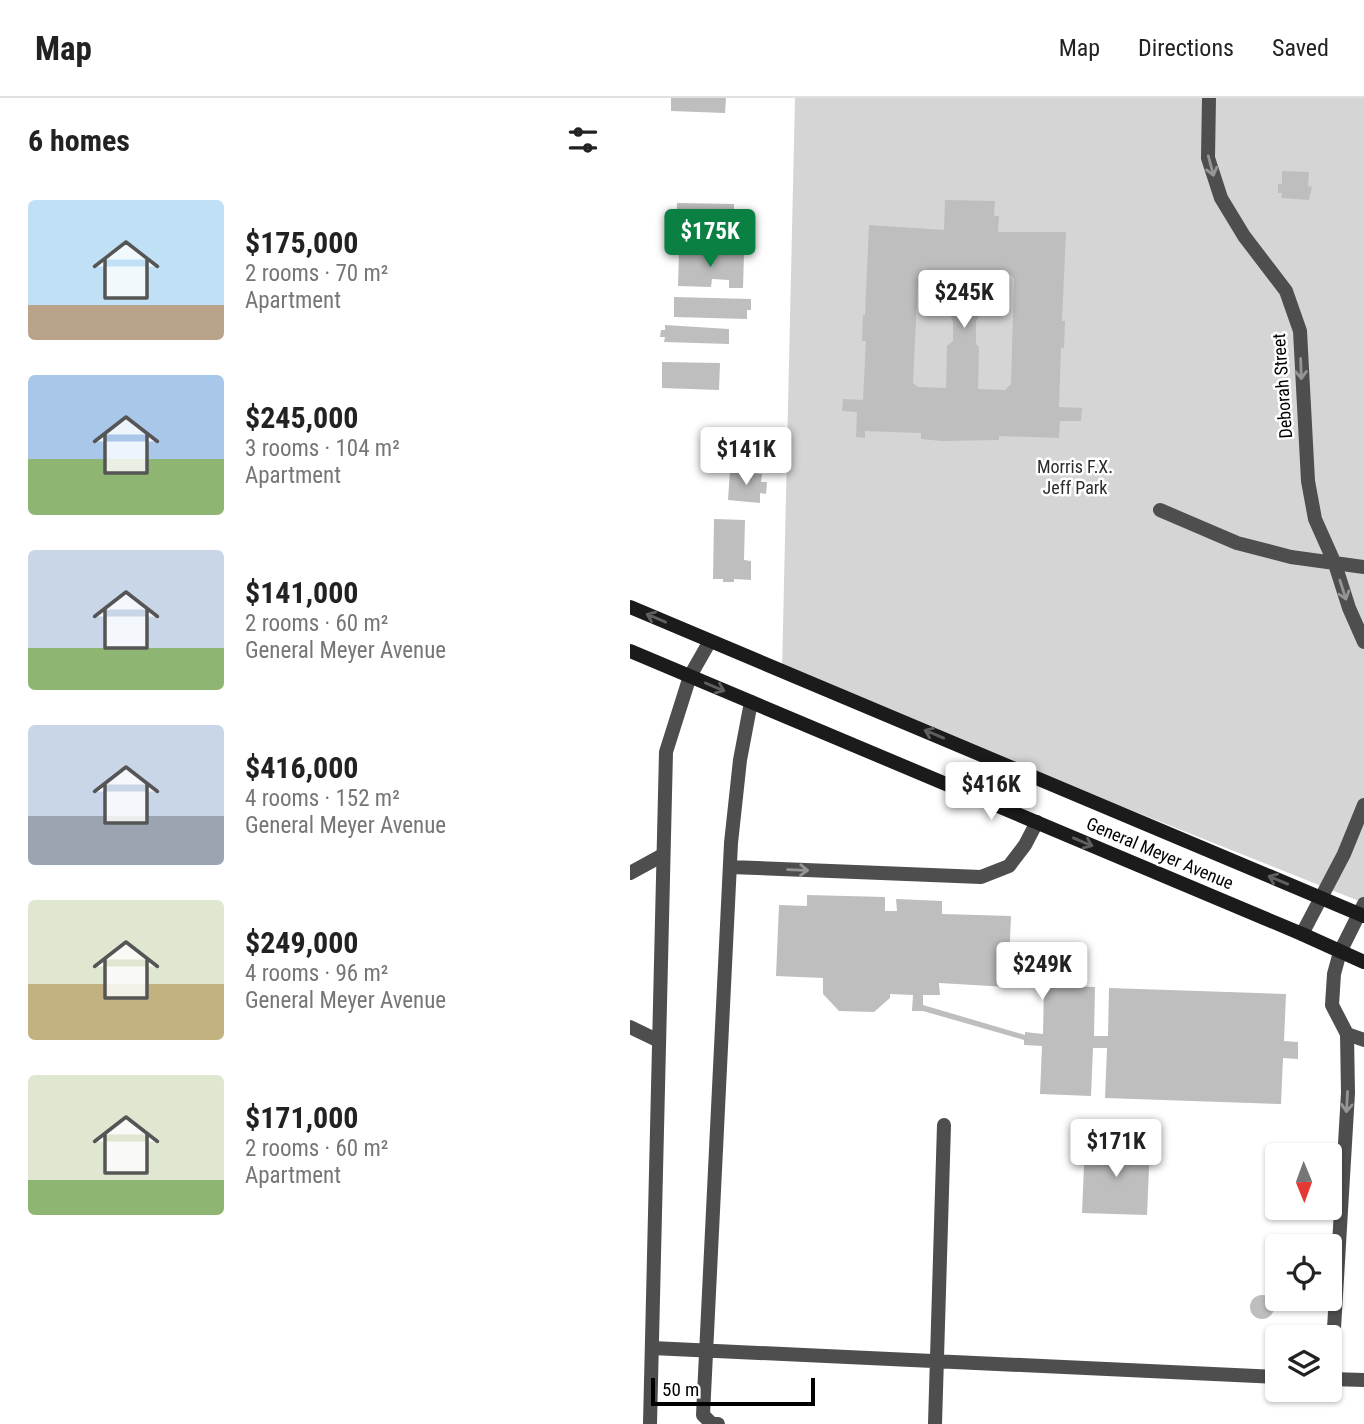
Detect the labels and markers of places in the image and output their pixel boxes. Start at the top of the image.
pin: $175K [661,209,759,269]
pin: $245K [915,271,1013,330]
pin: $141K [697,428,795,487]
pin: $416K [942,762,1040,822]
pin: $249K [993,942,1091,1002]
pin: $171K [1067,1119,1165,1179]

